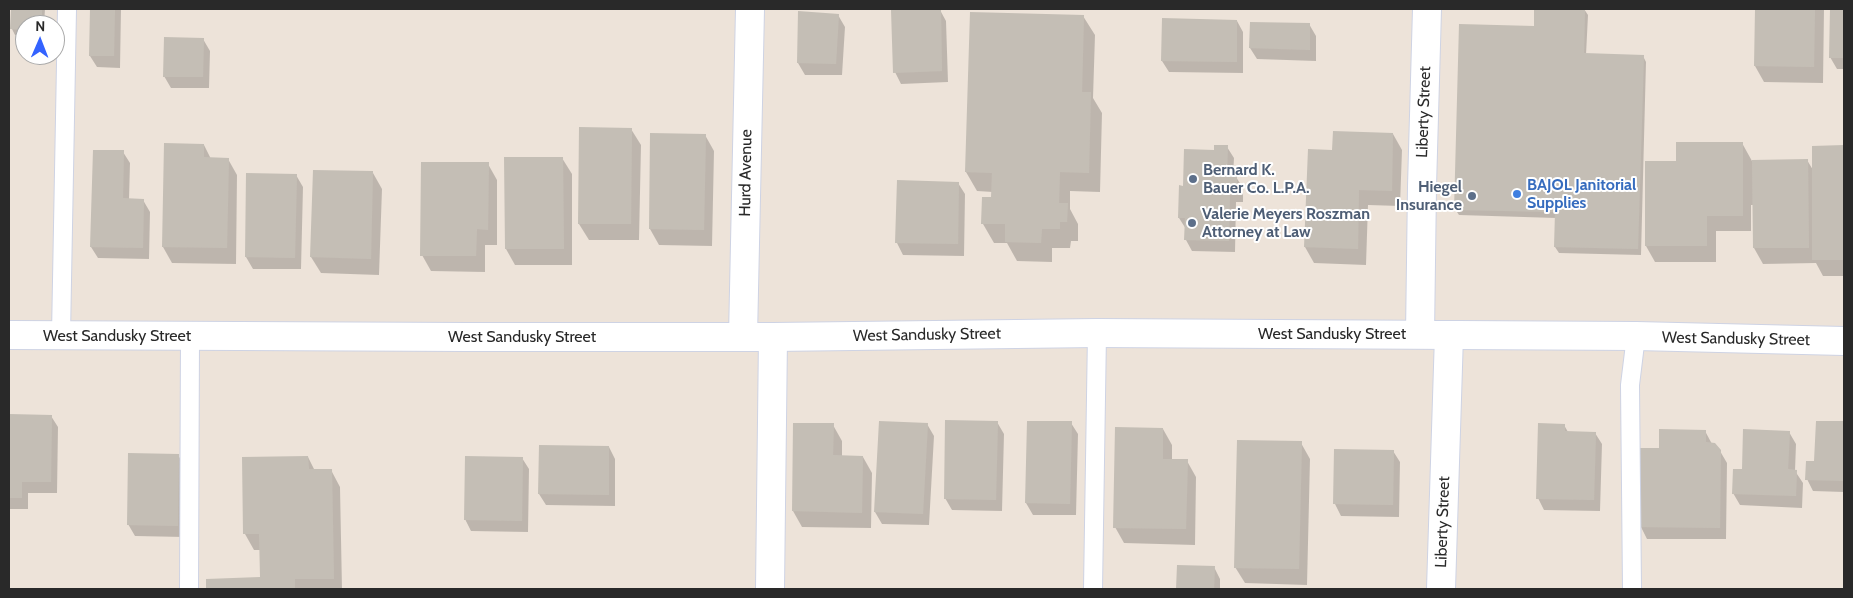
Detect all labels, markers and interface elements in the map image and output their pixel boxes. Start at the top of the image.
north arrow [15,15,65,65]
text: N [35,17,45,35]
street label: Liberty Street [1413,66,1435,158]
street label: Hurd Avenue [736,129,756,217]
place label: Bernard K. Bauer Co. L.P.A. [1203,160,1310,198]
marker: Bernard K. Bauer Co. L.P.A. [1187,173,1199,185]
place label: BAJOL Janitorial Supplies [1527,175,1636,213]
place label: Hiegel Insurance [1396,177,1462,215]
marker: BAJOL Janitorial Supplies [1511,188,1523,200]
marker: Hiegel Insurance [1466,190,1478,202]
place label: Valerie Meyers Roszman Attorney at Law [1202,204,1370,242]
marker: Valerie Meyers Roszman Attorney at Law [1186,217,1198,229]
street label: West Sandusky Street [853,324,1001,346]
street label: West Sandusky Street [1258,324,1406,344]
street label: West Sandusky Street [43,326,191,346]
street label: West Sandusky Street [448,327,596,347]
street label: West Sandusky Street [1662,328,1810,350]
street label: Liberty Street [1432,476,1454,568]

